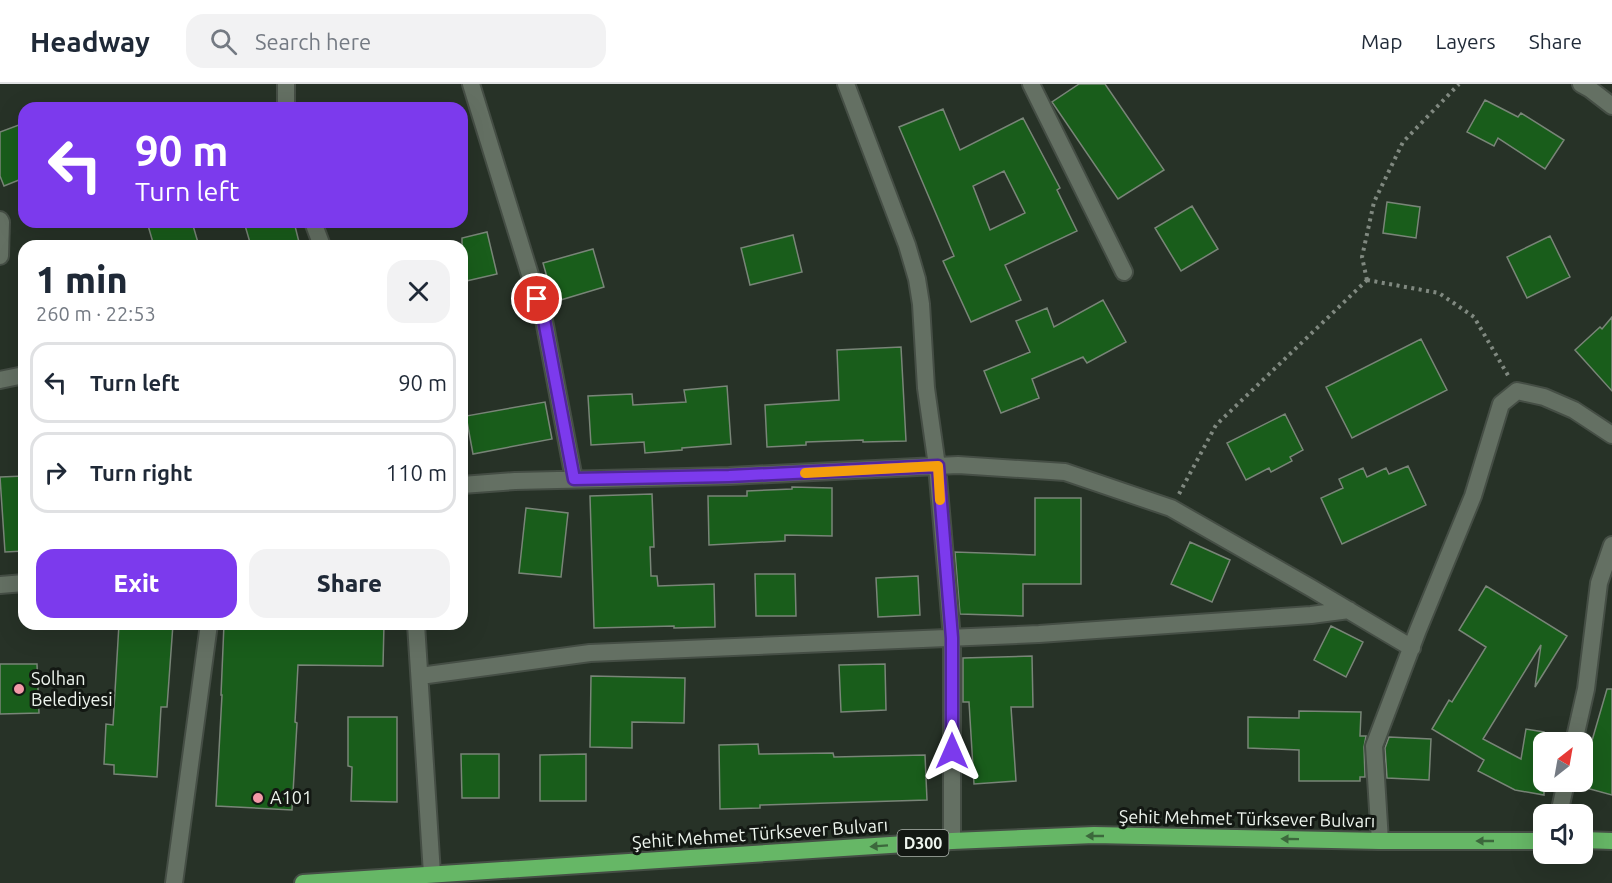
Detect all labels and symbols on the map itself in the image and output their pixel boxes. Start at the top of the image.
pin [511,273,562,324]
place label: Solhan Belediyesi [31,668,113,709]
marker: Solhan Belediyesi [12,682,26,696]
position arrow [920,719,984,783]
north arrow [1533,732,1593,792]
place label: A101 [270,787,312,807]
marker: A101 [251,791,265,805]
street label: Şehit Mehmet Türksever Bulvarı [1119,806,1375,830]
street label: Şehit Mehmet Türksever Bulvarı [631,814,889,852]
road number: D300 [898,830,948,856]
one-way arrow [1086,831,1105,840]
one-way arrow [1281,835,1300,844]
one-way arrow [1476,836,1495,846]
one-way arrow [870,841,889,850]

